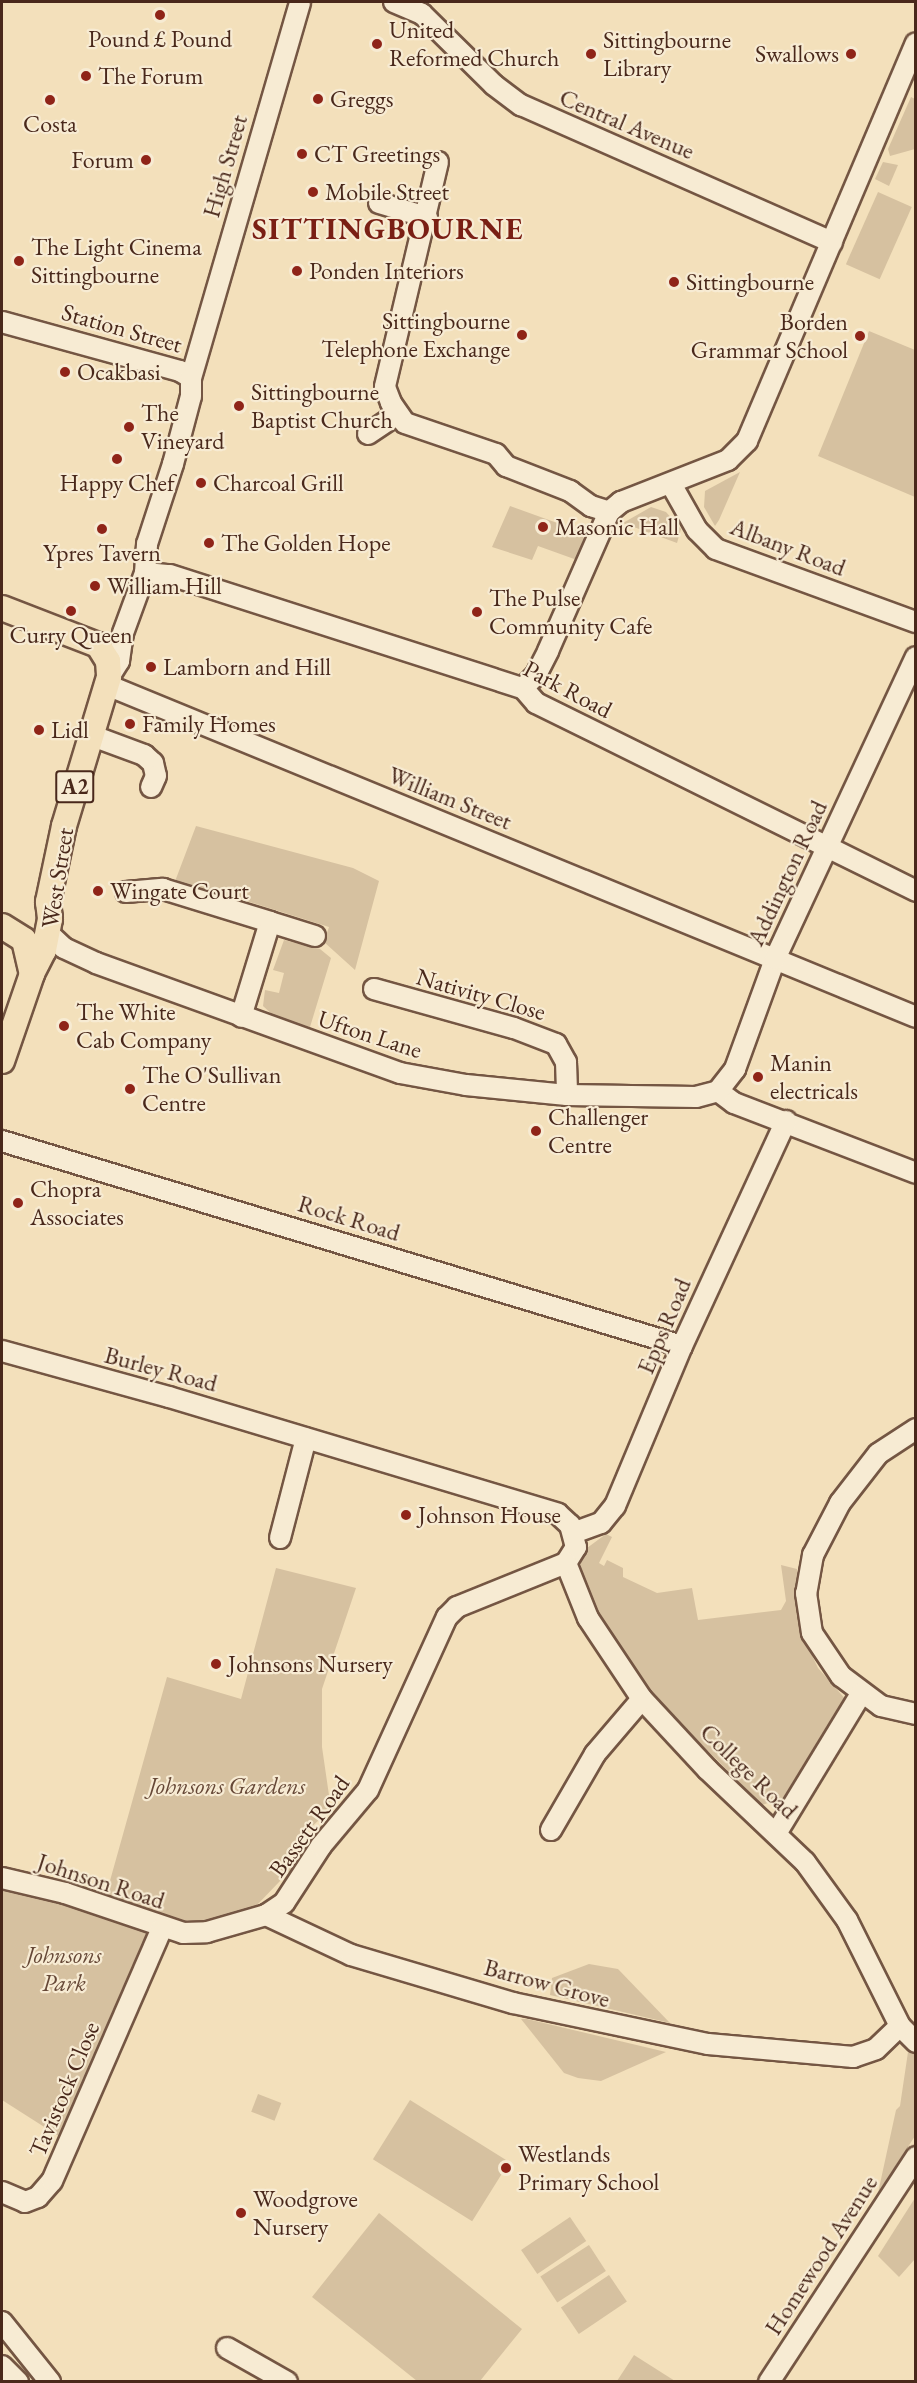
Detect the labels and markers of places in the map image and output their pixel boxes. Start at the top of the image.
marker: Pound £ Pound [153,8,167,22]
place label: United Reformed Church [389,16,559,72]
place label: Pound £ Pound [88,25,232,53]
place label: Sittingbourne Library [603,26,731,82]
marker: United Reformed Church [370,37,384,51]
place label: Swallows [755,40,839,68]
marker: Sittingbourne Library [584,47,598,61]
marker: Swallows [844,47,858,61]
place label: The Forum [98,62,203,90]
marker: The Forum [79,69,93,83]
place label: Greggs [330,85,394,113]
marker: Greggs [311,92,325,106]
marker: Costa [43,93,57,107]
place label: Costa [23,110,77,138]
place label: CT Greetings [314,140,440,168]
place label: Forum [71,146,134,174]
marker: CT Greetings [295,147,309,161]
marker: Forum [139,153,153,167]
place label: Mobile Street [325,178,449,206]
marker: Mobile Street [306,185,320,199]
place label: The Light Cinema Sittingbourne [31,233,202,289]
marker: The Light Cinema Sittingbourne [12,254,26,268]
place label: Ponden Interiors [309,257,464,285]
marker: Ponden Interiors [290,264,304,278]
place label: Sittingbourne [686,268,814,296]
marker: Sittingbourne [667,275,681,289]
place label: Sittingbourne Telephone Exchange [321,307,510,363]
place label: Borden Grammar School [691,308,848,364]
marker: Sittingbourne Telephone Exchange [515,328,529,342]
marker: Borden Grammar School [853,329,867,343]
place label: Ocakbasi [77,358,161,386]
marker: Ocakbasi [58,365,72,379]
place label: Sittingbourne Baptist Church [251,378,393,434]
place label: The Vineyard [141,399,224,455]
marker: Sittingbourne Baptist Church [232,399,246,413]
marker: The Vineyard [122,420,136,434]
marker: Happy Chef [110,452,124,466]
place label: Happy Chef [59,469,175,497]
place label: Charcoal Grill [213,469,344,497]
marker: Charcoal Grill [194,476,208,490]
place label: Masonic Hall [555,513,679,541]
marker: Masonic Hall [536,520,550,534]
marker: Ypres Tavern [95,522,109,536]
place label: The Golden Hope [221,529,390,557]
marker: The Golden Hope [202,536,216,550]
place label: Ypres Tavern [43,539,161,567]
place label: William Hill [107,572,222,600]
marker: William Hill [88,579,102,593]
place label: The Pulse Community Cafe [489,584,652,640]
marker: Curry Queen [64,604,78,618]
marker: The Pulse Community Cafe [470,605,484,619]
place label: Curry Queen [9,621,133,649]
place label: Lamborn and Hill [163,653,331,681]
marker: Lamborn and Hill [144,660,158,674]
place label: Family Homes [142,710,276,738]
place label: Lidl [51,716,89,744]
marker: Family Homes [123,717,137,731]
marker: Lidl [32,723,46,737]
place label: Wingate Court [110,877,249,905]
marker: Wingate Court [91,884,105,898]
place label: The White Cab Company [76,998,211,1054]
marker: The White Cab Company [57,1019,71,1033]
place label: Manin electricals [770,1049,858,1105]
place label: The O'Sullivan Centre [142,1061,281,1117]
marker: Manin electricals [751,1070,765,1084]
marker: The O'Sullivan Centre [123,1082,137,1096]
place label: Challenger Centre [548,1103,648,1159]
marker: Challenger Centre [529,1124,543,1138]
place label: Chopra Associates [30,1175,124,1231]
marker: Chopra Associates [11,1196,25,1210]
place label: Johnson House [418,1501,561,1529]
marker: Johnson House [399,1508,413,1522]
place label: Johnsons Nursery [228,1650,393,1678]
marker: Johnsons Nursery [209,1657,223,1671]
place label: Westlands Primary School [518,2140,659,2196]
marker: Westlands Primary School [499,2161,513,2175]
place label: Woodgrove Nursery [253,2185,358,2241]
marker: Woodgrove Nursery [234,2206,248,2220]

